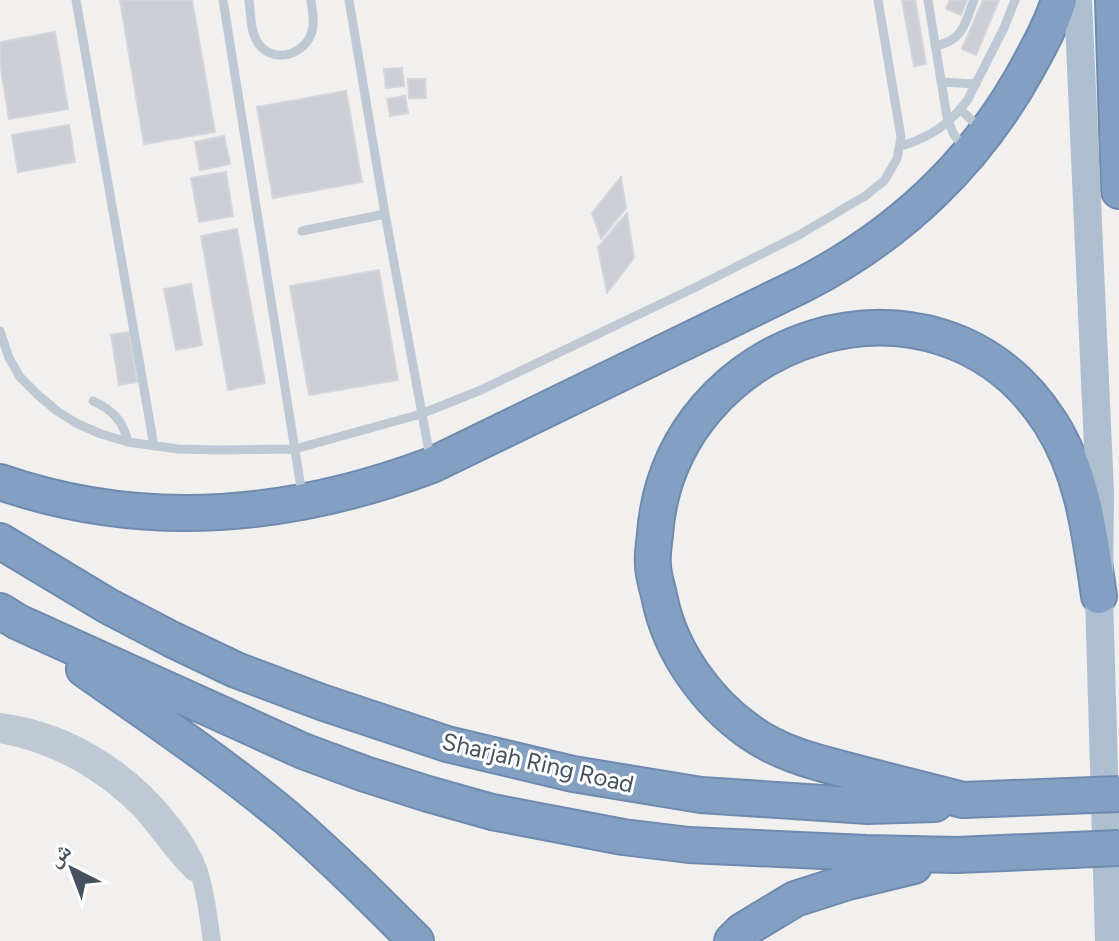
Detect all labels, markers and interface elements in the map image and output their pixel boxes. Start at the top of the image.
street label: Sharjah Ring Road [439,726,637,799]
north arrow [32,829,112,909]
text: ش [41,837,77,872]

